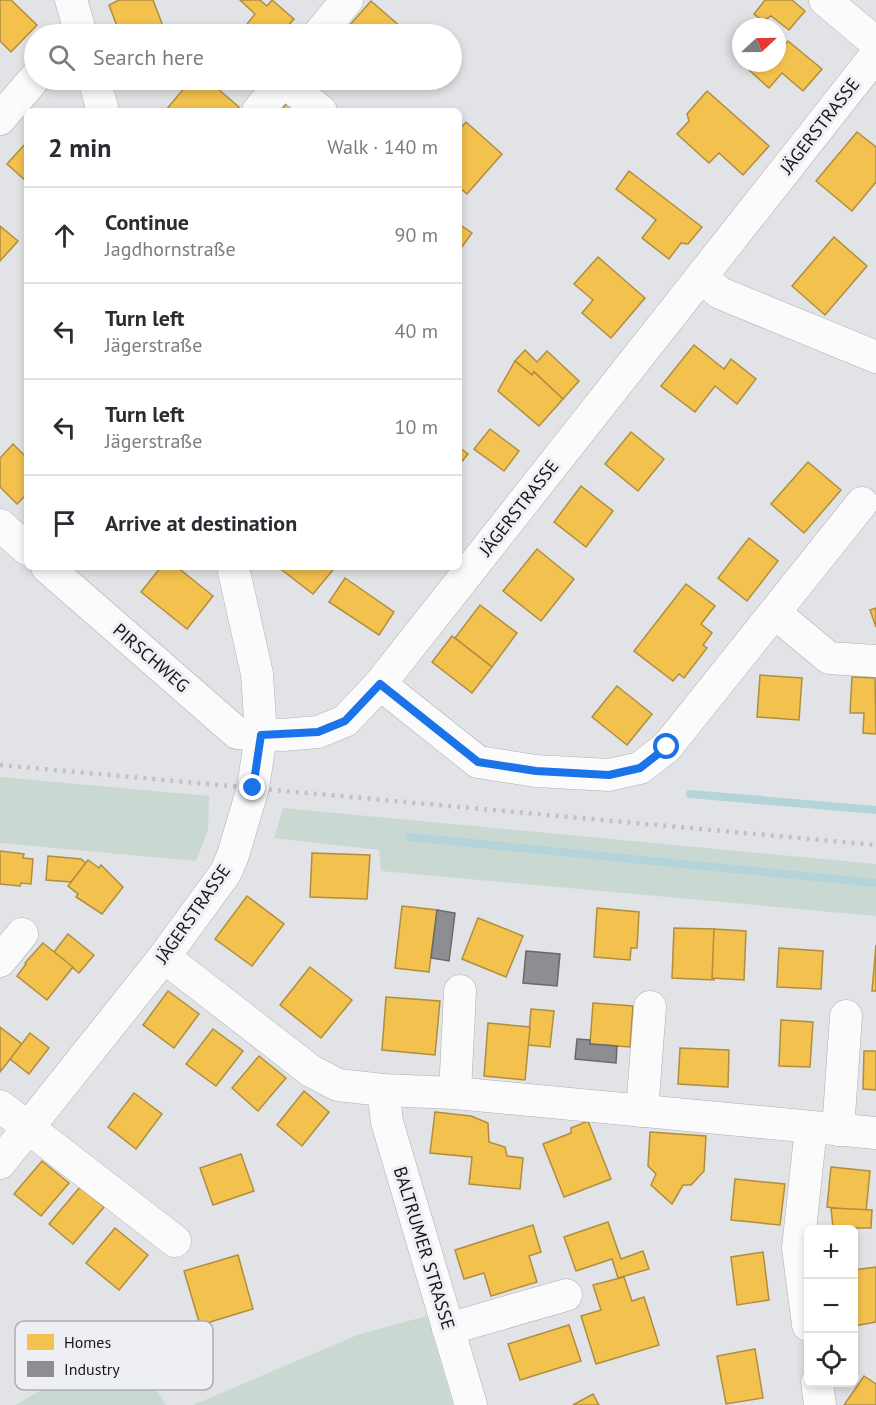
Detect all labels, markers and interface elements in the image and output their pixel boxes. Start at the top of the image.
north arrow [732,18,786,72]
search box [24,24,462,90]
icon: search [45,41,78,74]
text: Search here [93,43,204,71]
street label: JÄGERSTRASSE [774,73,864,179]
text: 2 min [48,131,111,164]
text: Walk · 140 m [327,134,438,160]
text: Continue [105,208,189,236]
icon: ahead [48,219,81,252]
text: 90 m [395,222,438,248]
text: Jagdhornstraße [105,236,236,262]
text: Turn left [105,304,185,332]
icon: left [48,315,81,348]
text: 40 m [395,318,438,344]
text: Jägerstraße [105,332,202,358]
text: Turn left [105,400,185,428]
icon: left [48,411,81,444]
text: 10 m [395,414,438,440]
text: Jägerstraße [105,428,202,454]
street label: JÄGERSTRASSE [473,455,563,561]
icon: arrive [48,507,81,540]
text: Arrive at destination [105,509,297,537]
street label: PIRSCHWEG [108,618,194,697]
route start [653,733,679,759]
route end [239,774,265,800]
street label: JÄGERSTRASSE [149,860,235,969]
street label: BALTRUMER STRASSE [389,1164,460,1332]
map controls [804,1225,858,1387]
button: + [804,1225,858,1279]
button: − [804,1279,858,1333]
legend [15,1321,213,1390]
text: Homes [64,1332,111,1352]
button: locate [804,1333,858,1387]
text: Industry [64,1359,120,1379]

